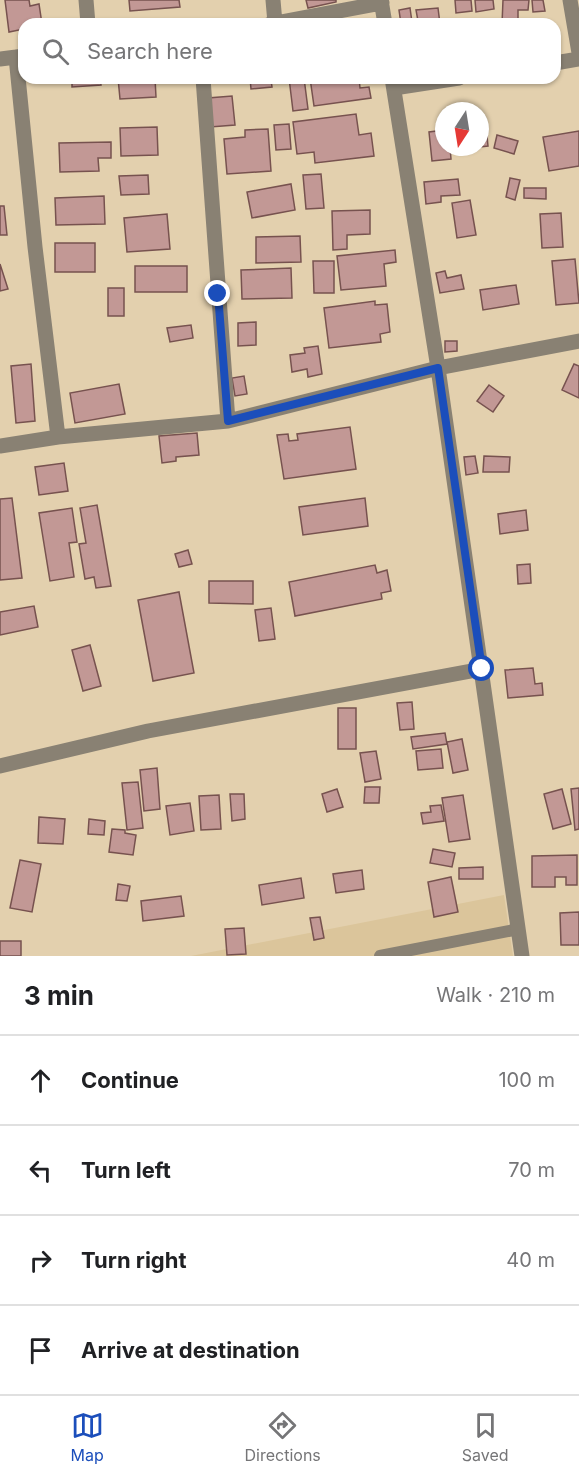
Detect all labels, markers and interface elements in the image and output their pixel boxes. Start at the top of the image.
search box [18,18,561,84]
icon: search [39,35,72,68]
text: Search here [87,38,213,64]
north arrow [435,102,489,156]
route end [204,280,230,306]
route start [468,655,494,681]
text: 3 min [24,980,94,1011]
text: Walk · 210 m [436,983,555,1007]
icon: ahead [24,1064,57,1097]
text: Continue [81,1067,179,1093]
text: 100 m [498,1068,555,1092]
icon: left [24,1154,57,1187]
text: Turn left [81,1157,171,1183]
text: 70 m [508,1158,555,1182]
icon: right [24,1244,57,1277]
text: Turn right [81,1247,187,1273]
text: 40 m [506,1248,555,1272]
icon: arrive [24,1334,57,1367]
text: Arrive at destination [81,1337,300,1363]
tab: Map [70,1409,104,1465]
tab: Directions [245,1409,321,1465]
tab: Saved [462,1409,509,1465]

